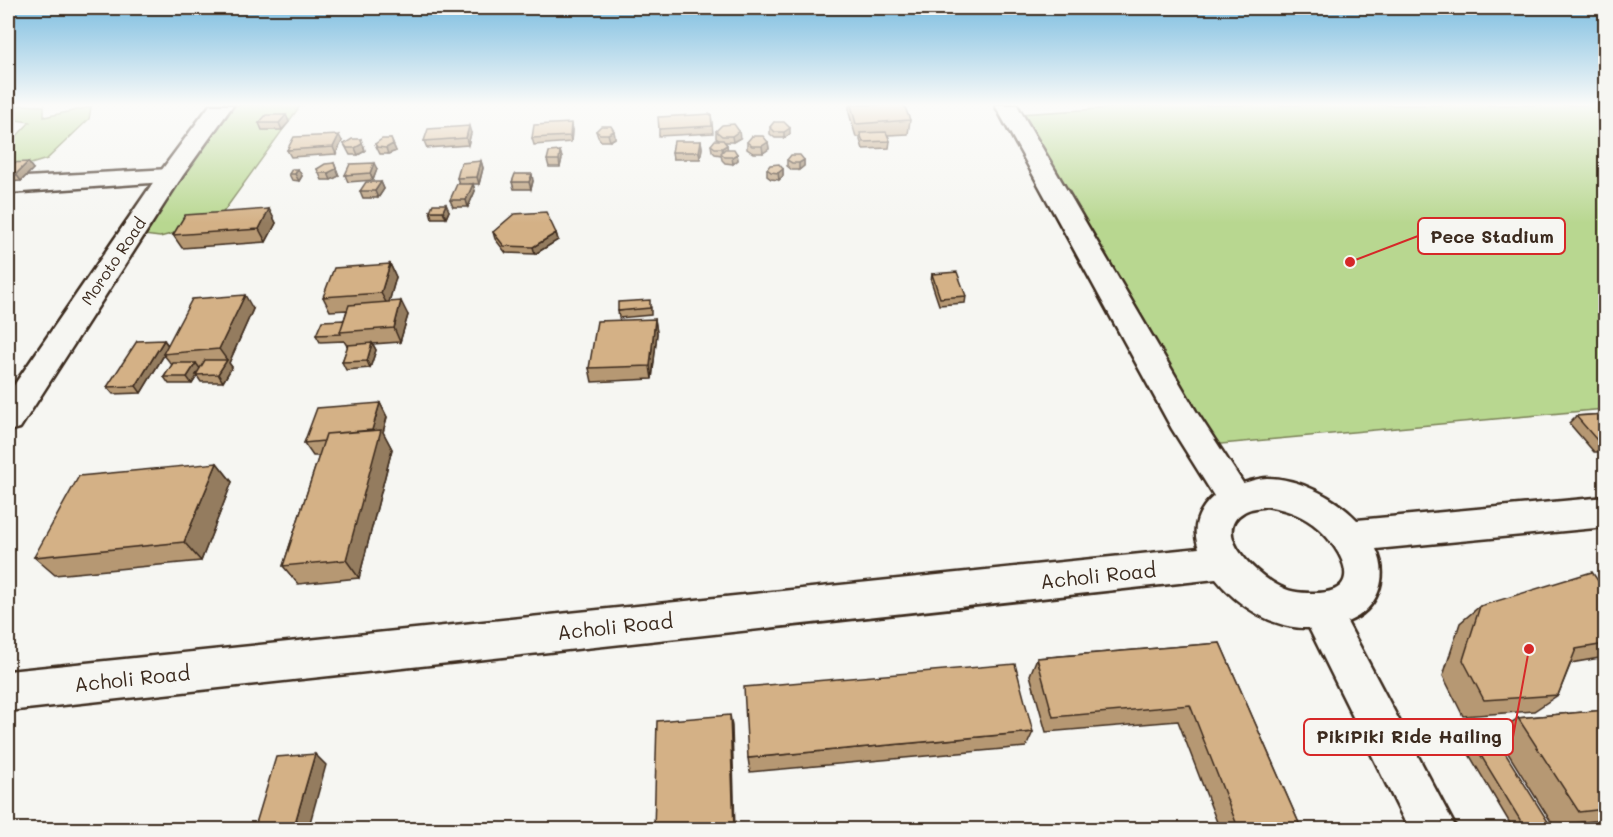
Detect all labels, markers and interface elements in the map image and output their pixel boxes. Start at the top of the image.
street label: Moroto Road [76,213,150,309]
callout: Pece Stadium [1418,218,1565,254]
text: Pece Stadium [1430,224,1554,248]
street label: Acholi Road [1039,556,1157,594]
street label: Acholi Road [556,607,674,645]
street label: Acholi Road [73,659,191,697]
callout: PikiPiki Ride Hailing [1304,719,1513,755]
text: PikiPiki Ride Hailing [1316,724,1502,748]

